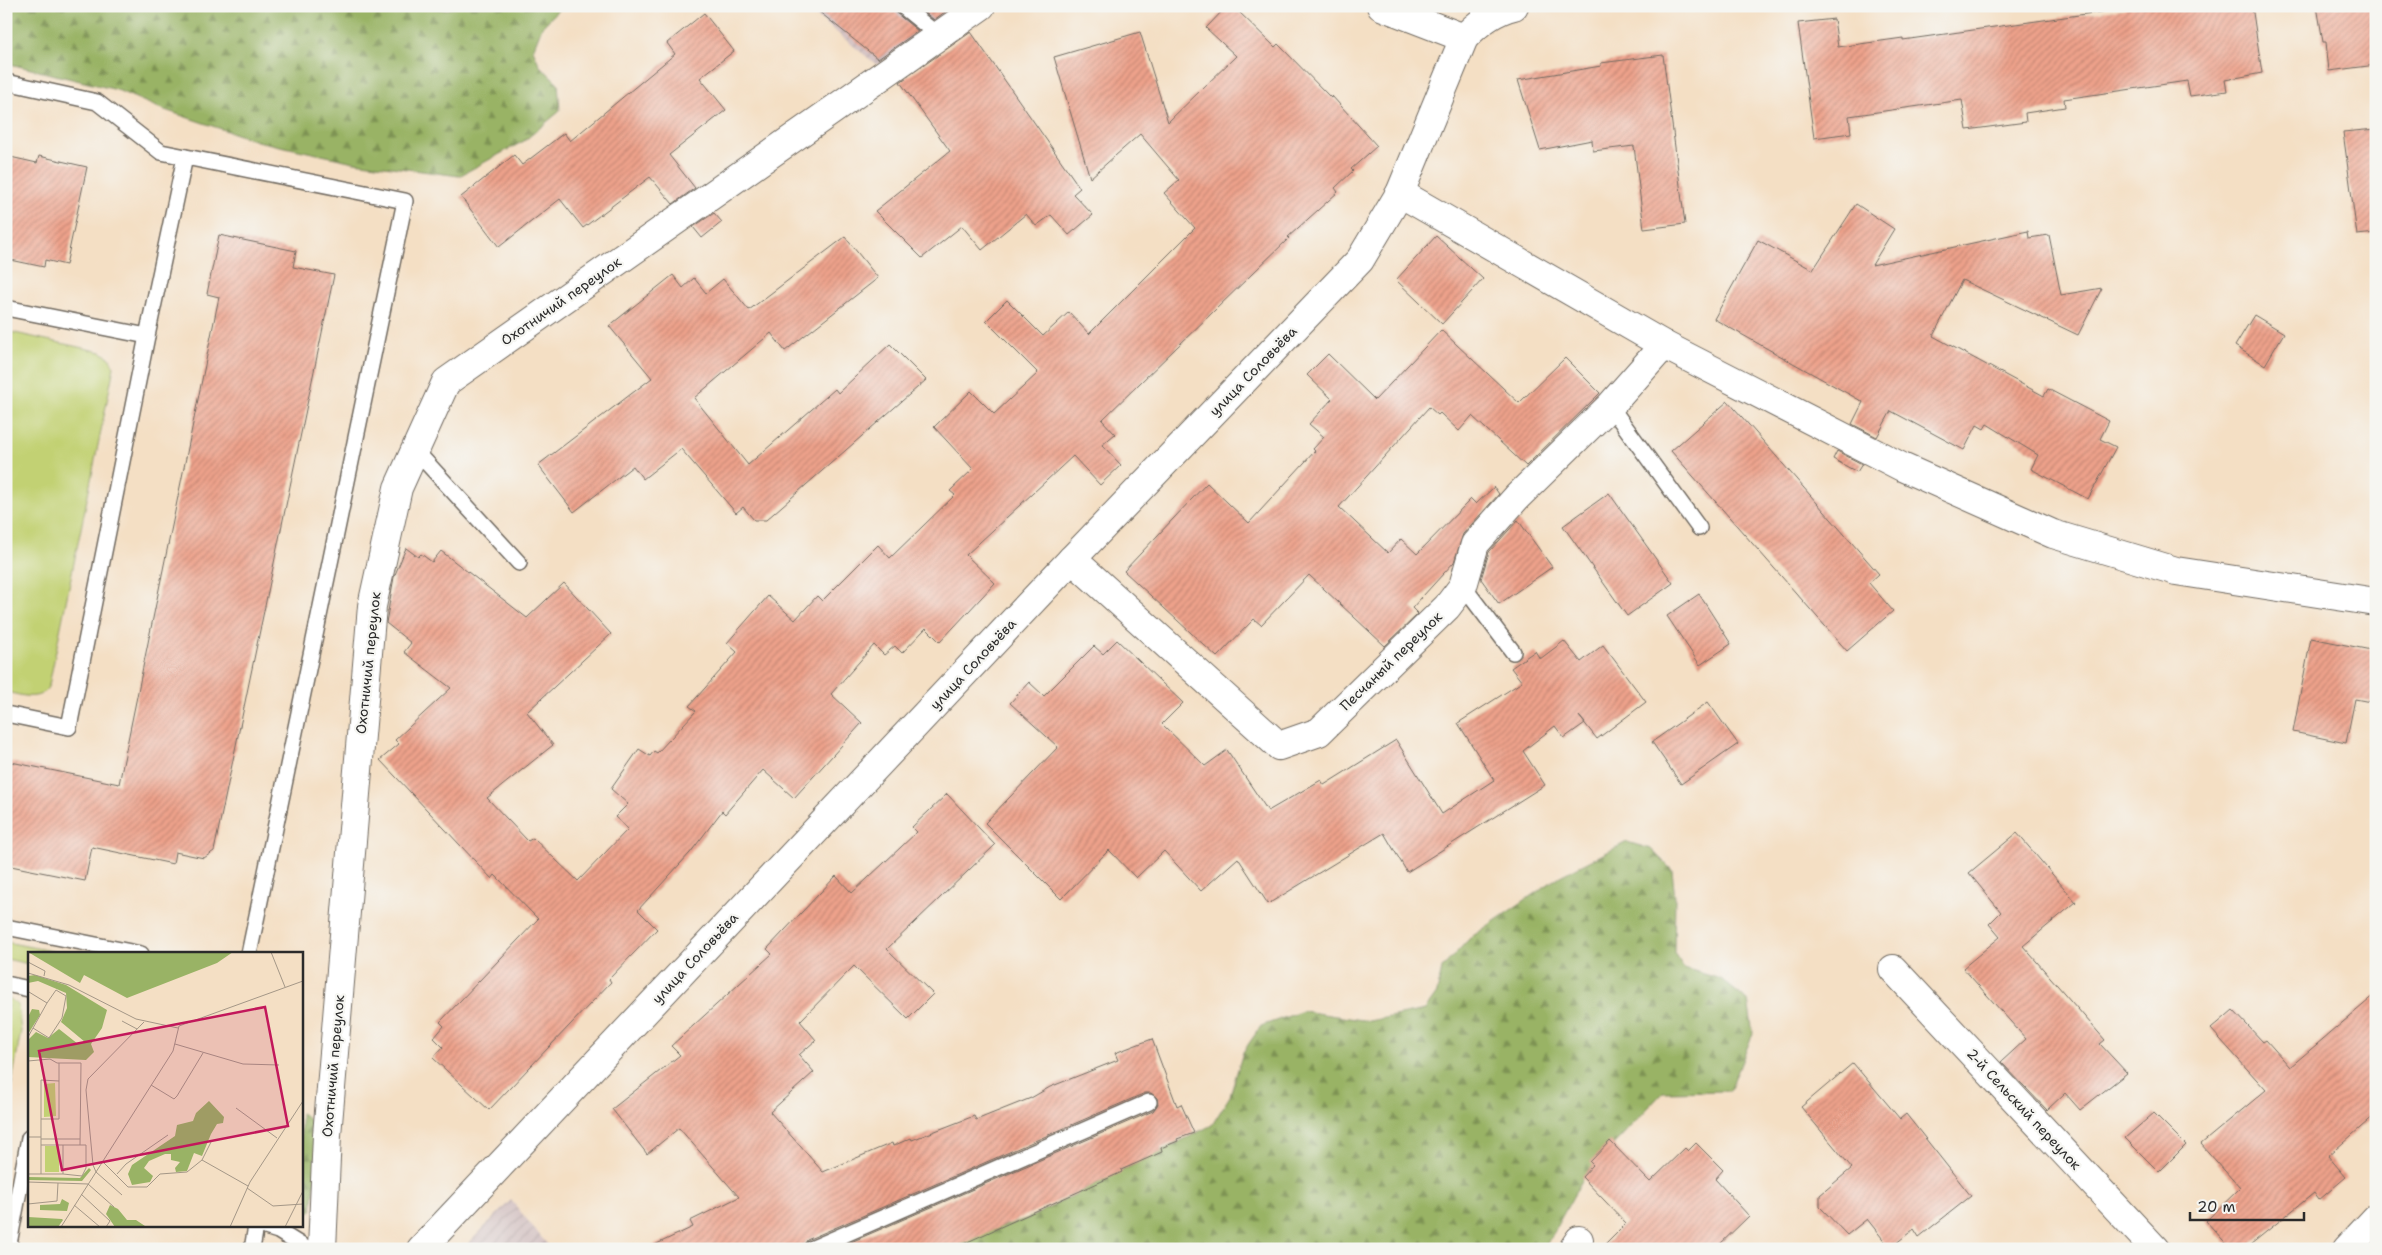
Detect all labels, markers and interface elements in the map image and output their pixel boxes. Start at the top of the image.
street label: Охотничий переулок [497,252,625,349]
street label: улица Соловьёва [1205,322,1301,420]
street label: Охотничий переулок [352,590,384,735]
street label: Песчаный переулок [1336,607,1446,714]
street label: улица Соловьёва [926,614,1020,713]
street label: улица Соловьёва [648,908,742,1007]
inset map [28,952,302,1228]
street label: Охотничий переулок [318,993,348,1138]
street label: 2-й Сельский переулок [1963,1044,2085,1174]
scale bar [2190,1190,2303,1222]
text: 20 m [2197,1197,2236,1217]

